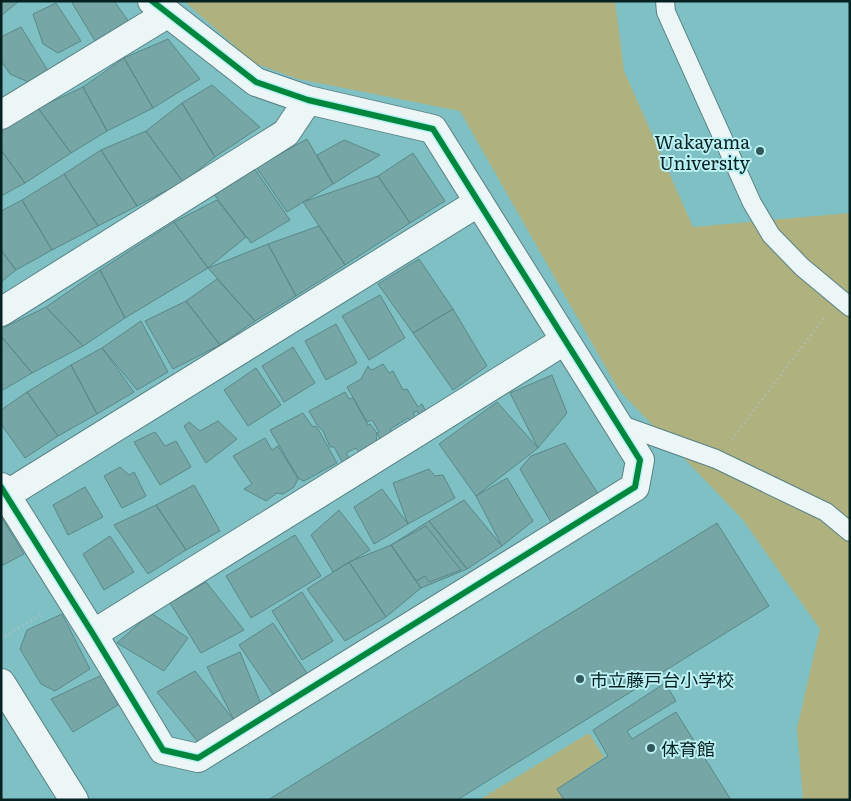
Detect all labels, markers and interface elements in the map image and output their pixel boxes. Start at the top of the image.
place label: Wakayama University [654,128,751,176]
marker: Wakayama University [754,145,766,157]
place label: 市立藤戸台小学校 [590,666,734,693]
marker: 市立藤戸台小学校 [574,673,586,685]
place label: 体育館 [661,735,715,762]
marker: 体育館 [645,742,657,754]

